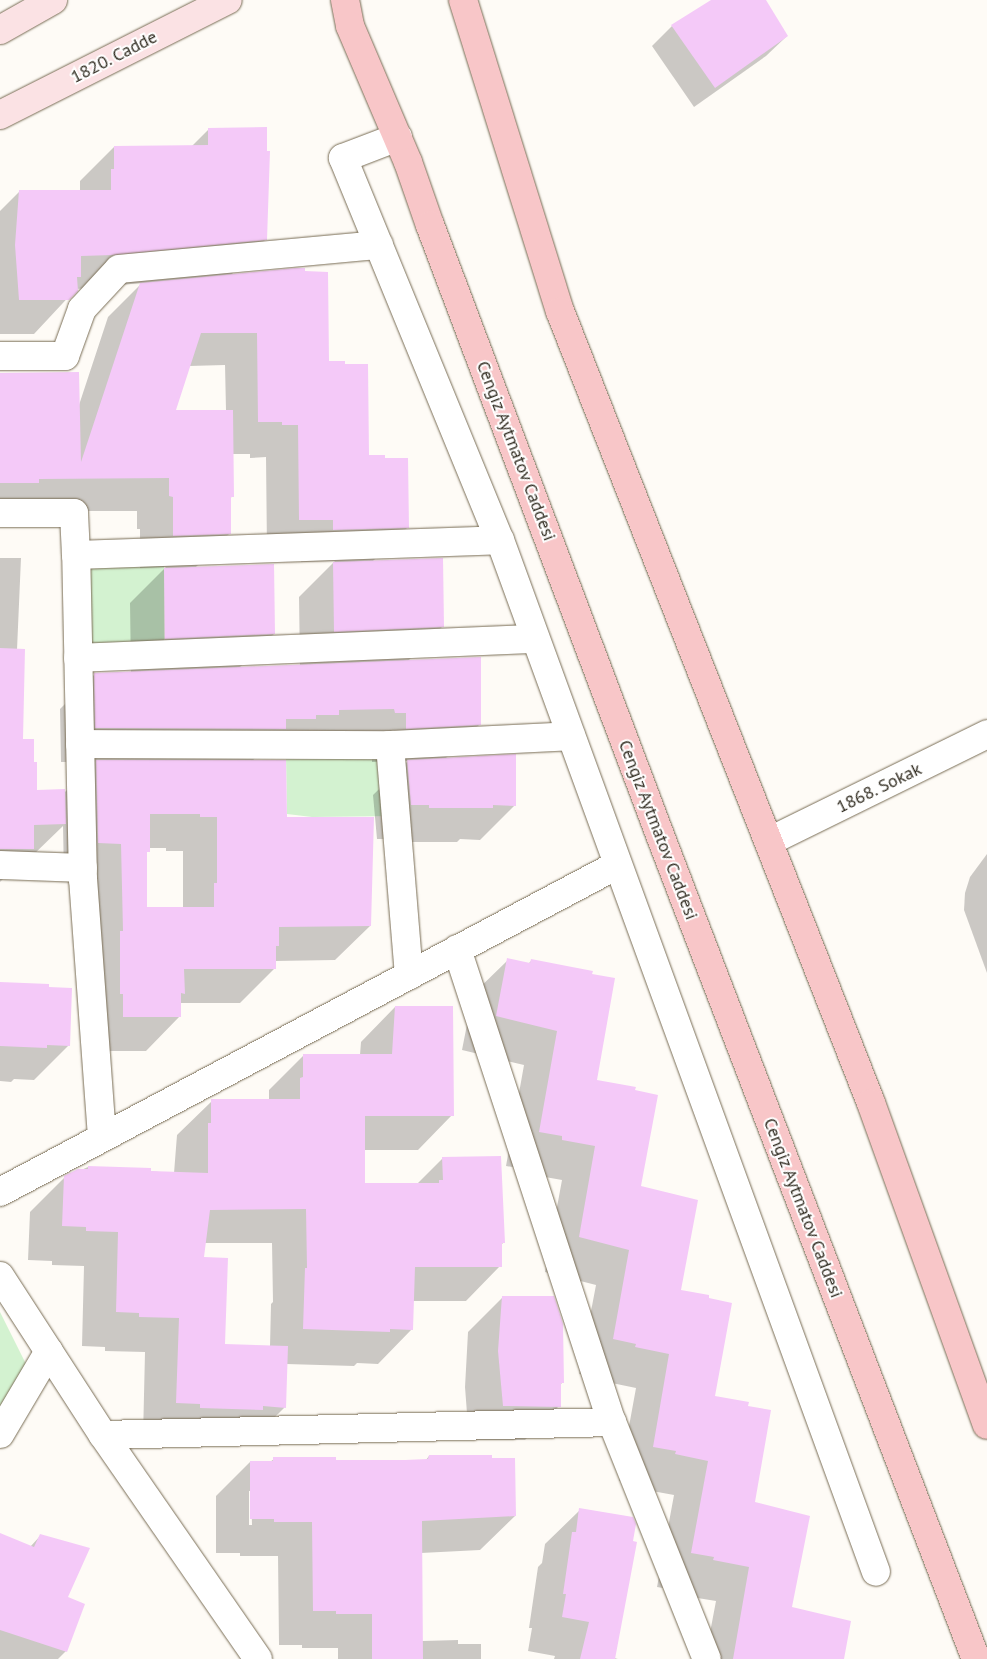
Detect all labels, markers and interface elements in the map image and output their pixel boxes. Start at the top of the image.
street label: 1820. Cadde [67,26,161,88]
street label: Cengiz Aytmatov Caddesi [471,357,561,545]
street label: Cengiz Aytmatov Caddesi [613,736,703,924]
street label: 1868. Sokak [832,758,926,818]
street label: Cengiz Aytmatov Caddesi [758,1114,848,1302]

